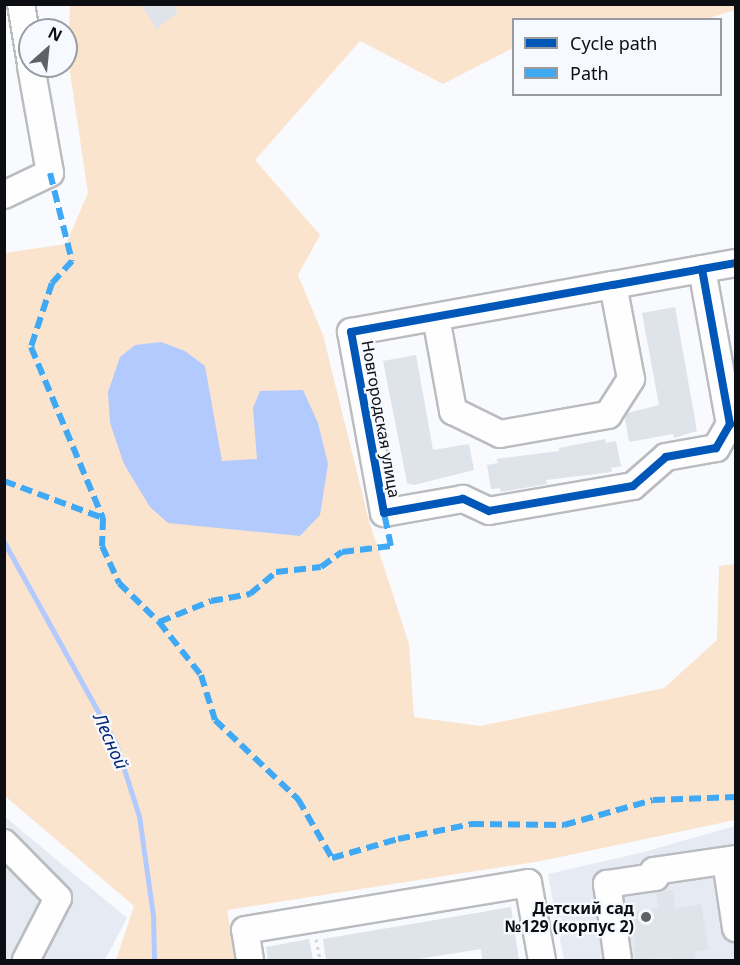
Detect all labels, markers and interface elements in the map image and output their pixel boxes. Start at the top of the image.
north arrow [18,18,78,78]
legend [512,18,722,96]
text: N [44,21,66,46]
text: Cycle path [570,31,657,55]
text: Path [570,61,609,85]
street label: Новгородская улица [358,339,404,499]
water label: Лесной [89,709,133,773]
place label: Детский сад №129 (корпус 2) [505,898,634,936]
marker: Детский сад №129 (корпус 2) [639,910,653,924]

